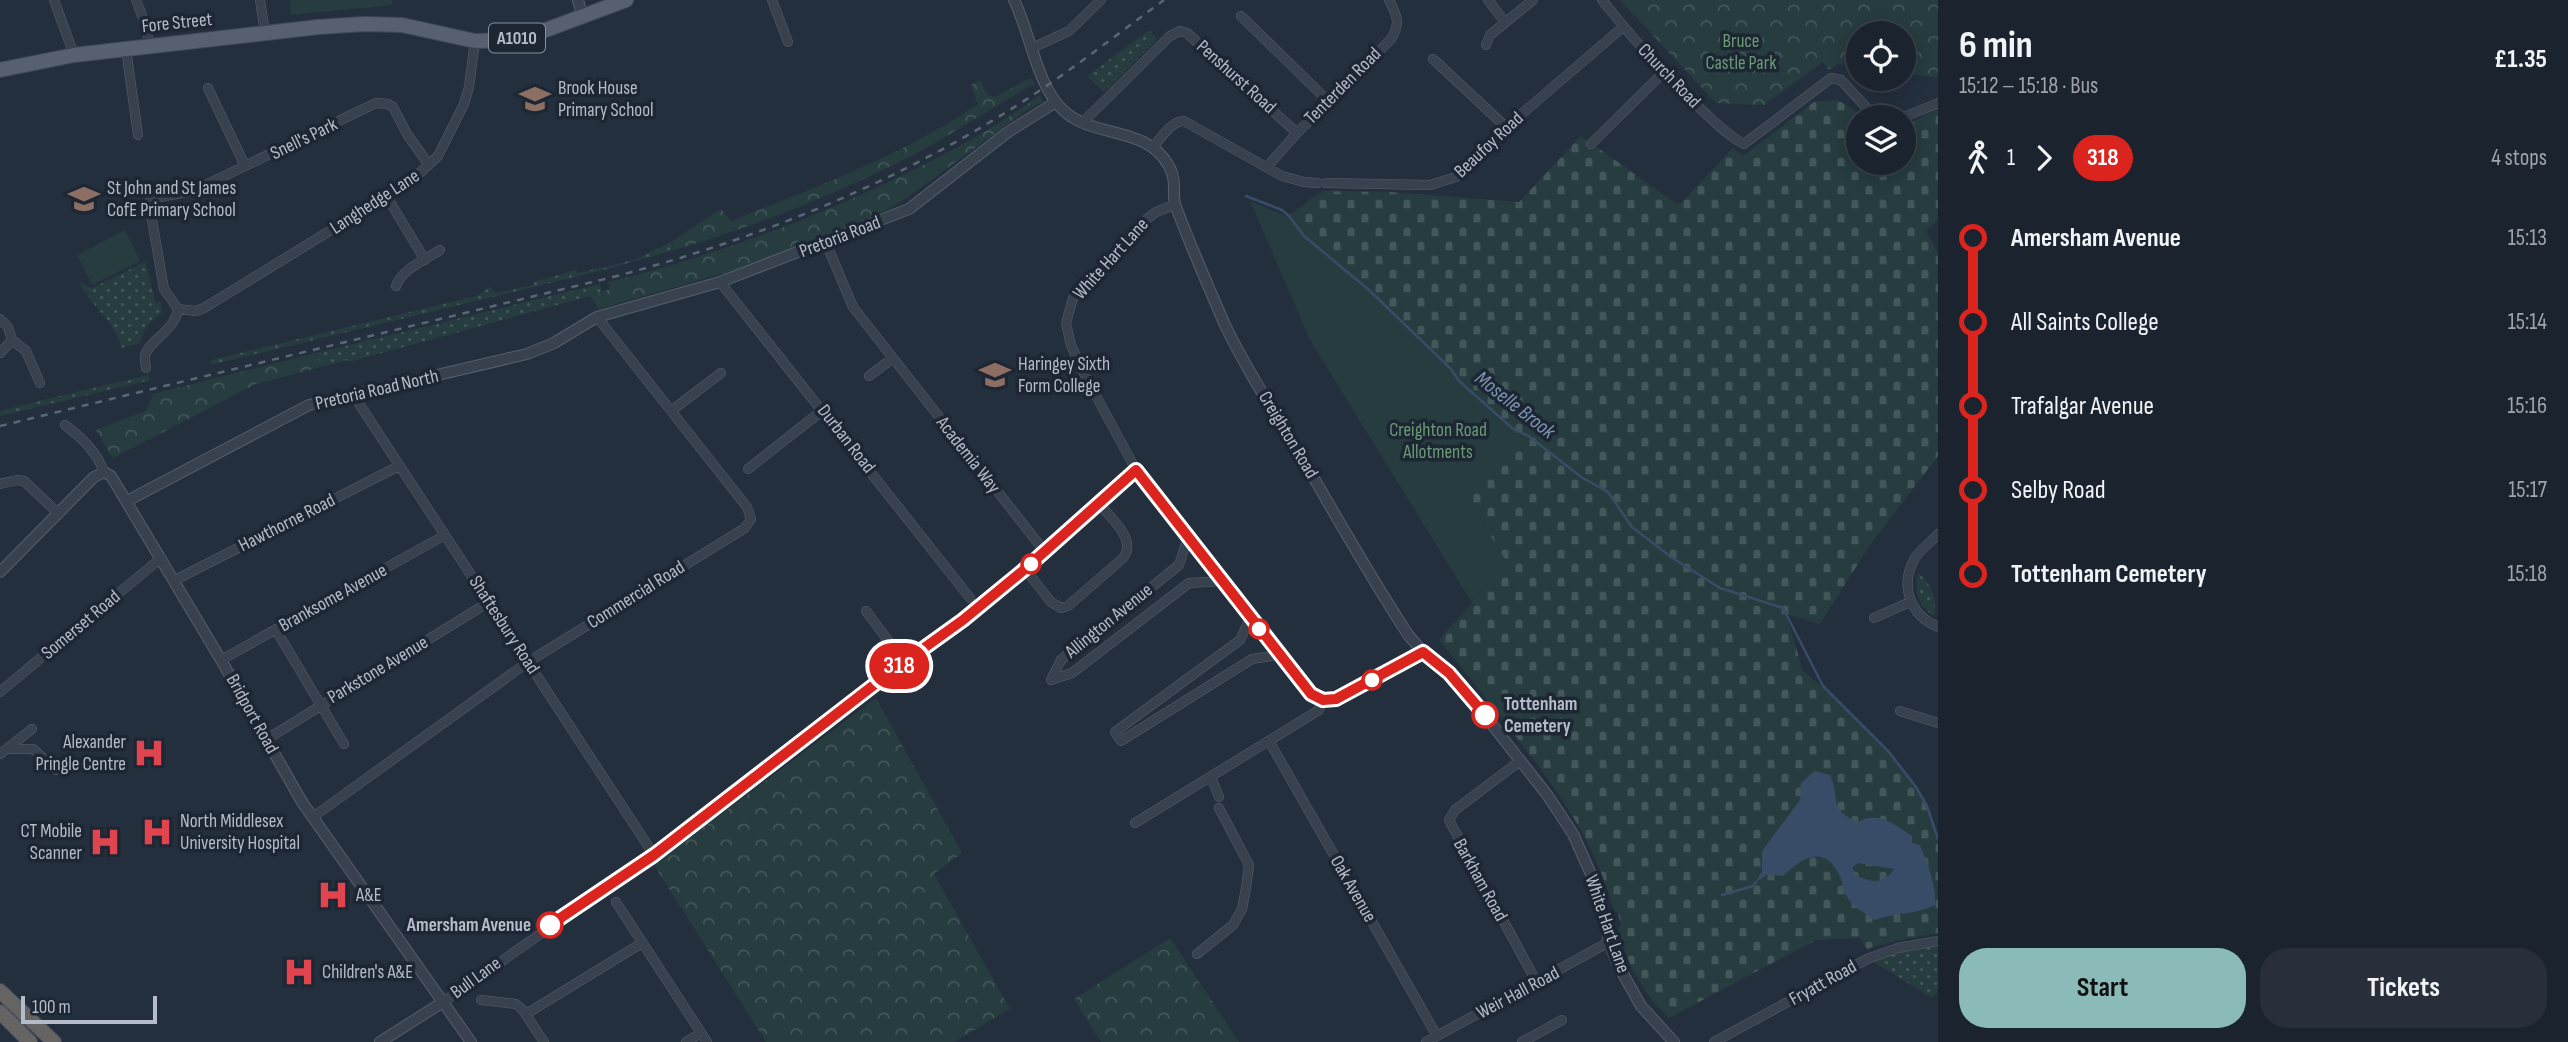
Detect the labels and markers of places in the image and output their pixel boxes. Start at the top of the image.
place label: Brook House Primary School [558,77,654,122]
school or university icon: Brook House Primary School [518,82,552,116]
place label: St John and St James CofE Primary School [107,177,236,222]
school or university icon: St John and St James CofE Primary School [67,182,101,216]
place label: Haringey Sixth Form College [1018,353,1110,398]
school or university icon: Haringey Sixth Form College [978,358,1012,392]
unlabelled marker [1021,554,1041,574]
unlabelled marker [1249,619,1269,639]
unlabelled marker [1362,670,1382,690]
place label: Tottenham Cemetery [1504,693,1577,738]
marker: Tottenham Cemetery [1472,702,1498,728]
place label: Alexander Pringle Centre [36,731,127,776]
hospital icon: Alexander Pringle Centre [132,736,166,770]
place label: North Middlesex University Hospital [180,810,300,855]
hospital icon: North Middlesex University Hospital [140,815,174,849]
place label: CT Mobile Scanner [20,820,83,865]
hospital icon: CT Mobile Scanner [88,825,122,859]
hospital icon: A&E [316,878,350,912]
place label: A&E [355,884,382,907]
marker: Amersham Avenue [537,912,563,938]
place label: Amersham Avenue [406,914,531,937]
hospital icon: Children's A&E [282,955,316,989]
place label: Children's A&E [322,961,413,984]

